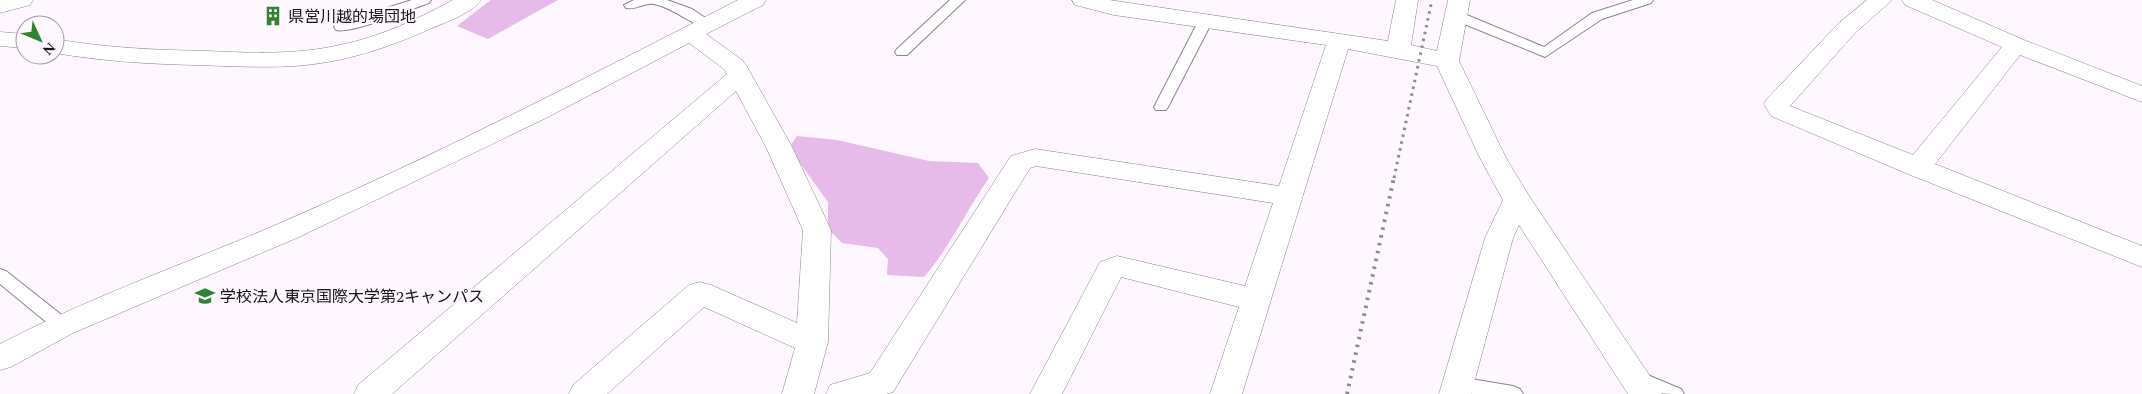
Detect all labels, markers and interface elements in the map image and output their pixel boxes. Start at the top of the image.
building icon: 県営川越的場団地 [262,5,284,27]
place label: 県営川越的場団地 [288,5,416,29]
north arrow [15,15,65,65]
text: N [37,37,61,60]
school or university icon: 学校法人東京国際大学第2キャンパス [194,285,216,307]
place label: 学校法人東京国際大学第2キャンパス [220,285,484,309]

